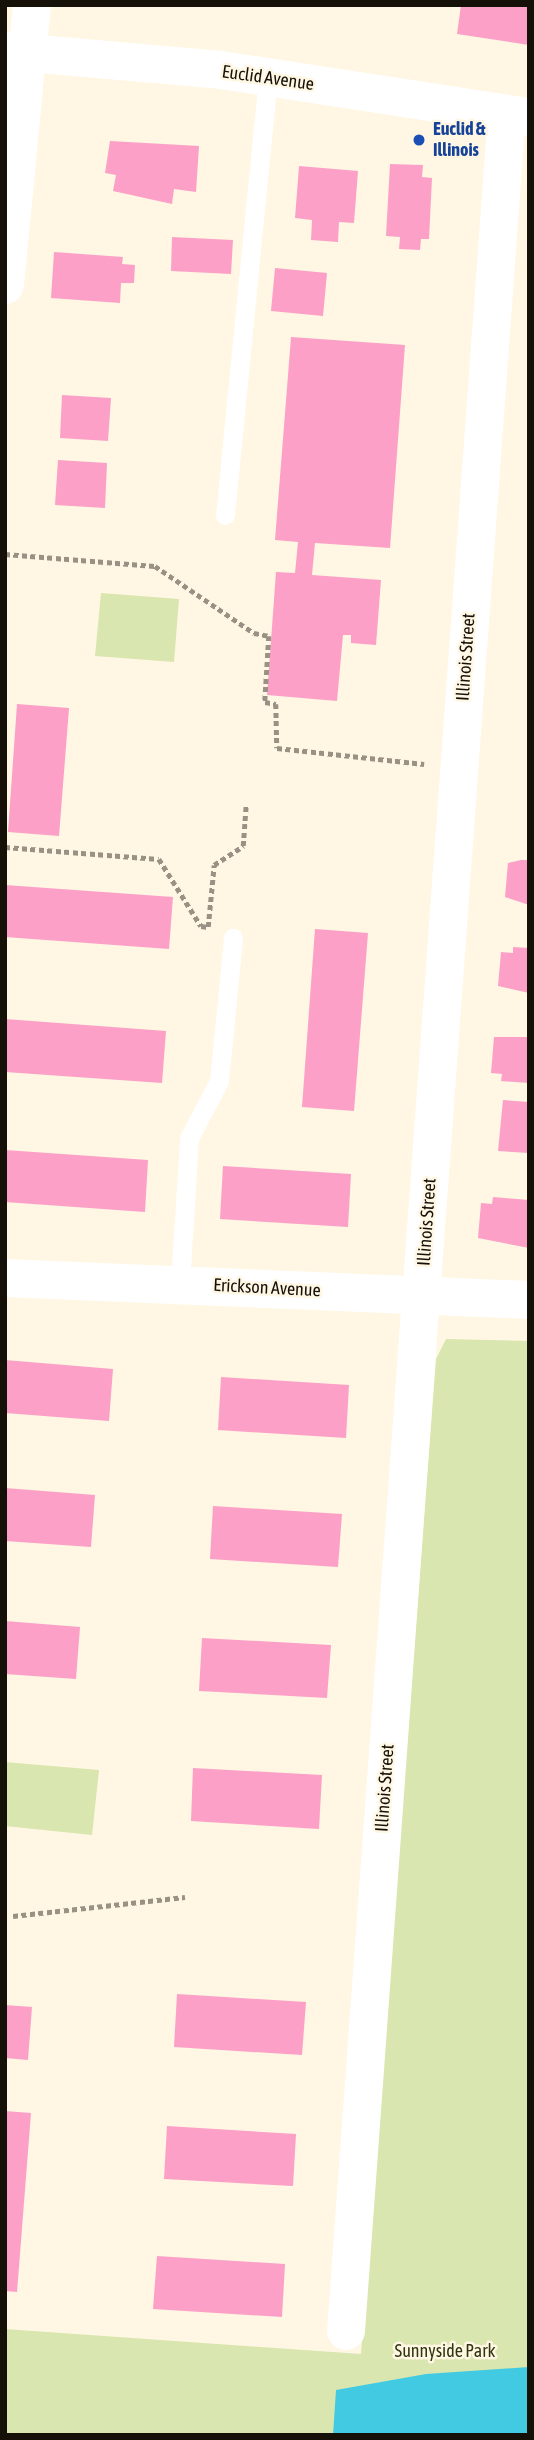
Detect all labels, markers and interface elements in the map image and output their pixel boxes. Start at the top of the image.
street label: Euclid Avenue [221,61,315,95]
place label: Euclid & Illinois [433,119,485,162]
marker: Euclid & Illinois [411,132,427,148]
street label: Illinois Street [452,612,480,702]
street label: Illinois Street [413,1177,441,1267]
street label: Erickson Avenue [213,1274,321,1302]
street label: Illinois Street [371,1743,399,1833]
park label: Sunnyside Park [395,2340,495,2362]

